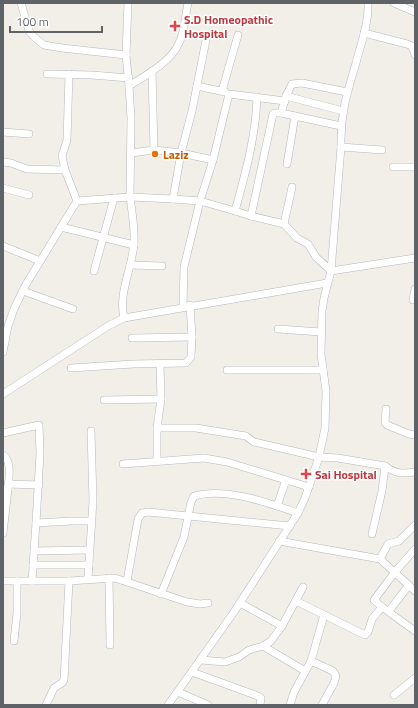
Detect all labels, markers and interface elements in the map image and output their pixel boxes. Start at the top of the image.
scale bar [10,8,102,34]
place label: S.D Homeopathic Hospital [184,10,273,43]
text: 100 m [16,12,49,31]
marker: S.D Homeopathic Hospital [169,20,181,32]
place label: Laziz [163,145,189,164]
marker: Laziz [150,149,160,159]
place label: Sai Hospital [315,465,377,484]
marker: Sai Hospital [300,468,312,480]

